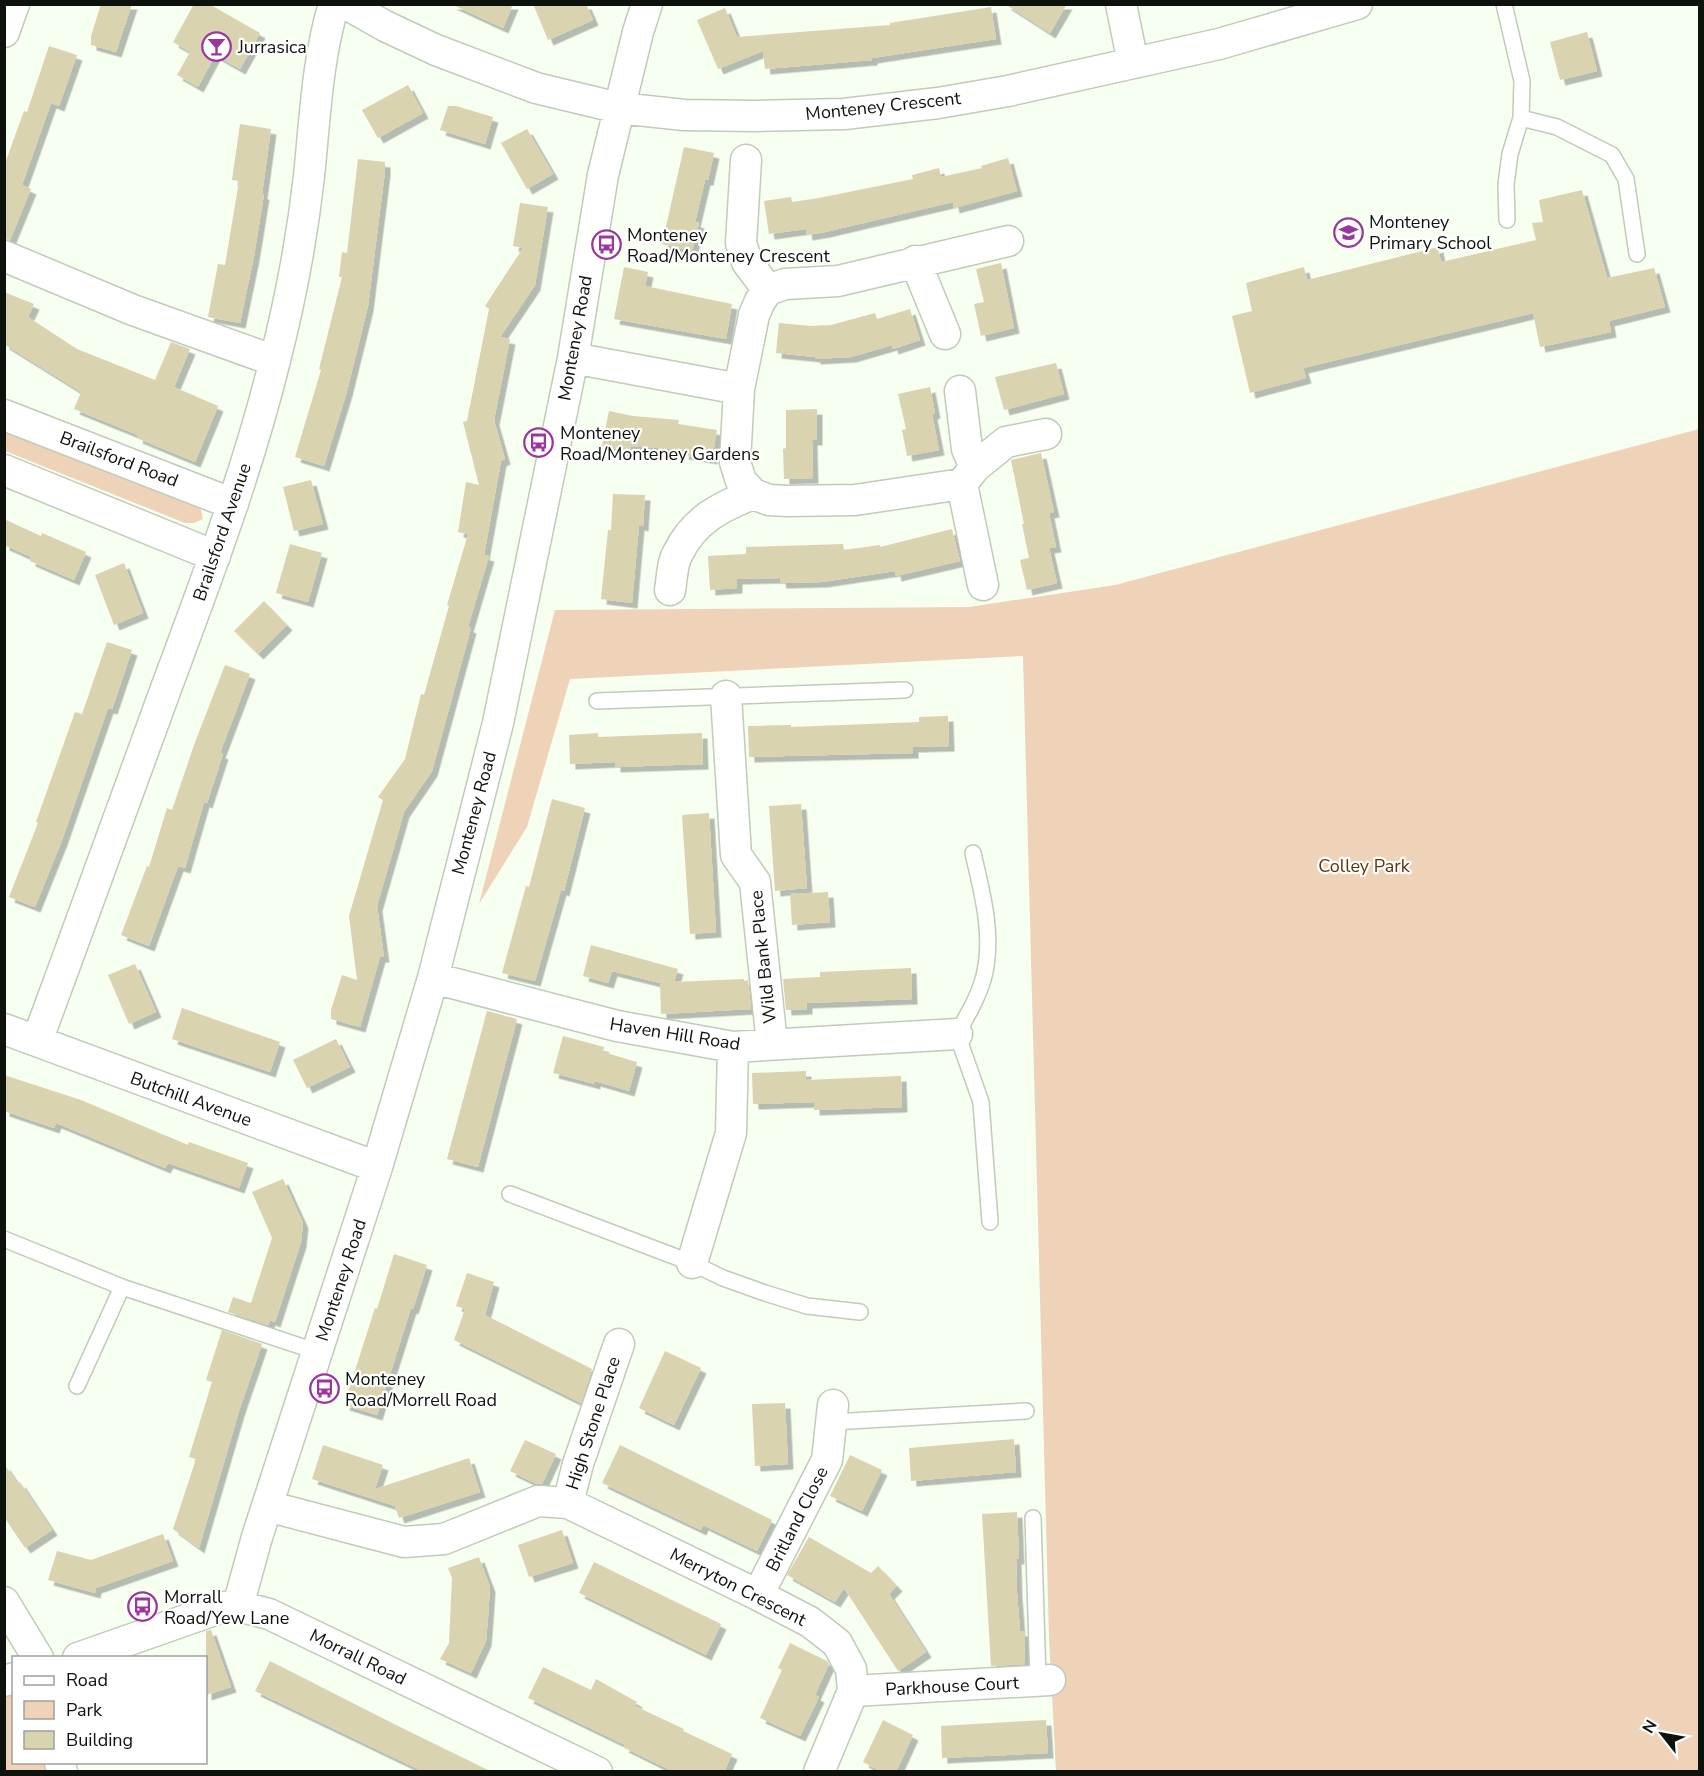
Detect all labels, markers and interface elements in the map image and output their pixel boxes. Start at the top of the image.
bar icon: Jurrasica [201,31,233,63]
place label: Jurrasica [237,35,307,59]
street label: Monteney Crescent [804,86,962,126]
place label: Monteney Primary School [1369,210,1492,255]
school or university icon: Monteney Primary School [1332,216,1364,248]
place label: Monteney Road/Monteney Crescent [627,223,831,268]
bus stop icon: Monteney Road/Monteney Crescent [590,229,622,261]
street label: Monteney Road [552,273,598,403]
place label: Monteney Road/Monteney Gardens [560,421,760,466]
street label: Brailsford Road [56,425,182,493]
bus stop icon: Monteney Road/Monteney Gardens [523,427,555,459]
street label: Brailsford Avenue [187,460,257,604]
street label: Monteney Road [446,749,502,877]
park label: Colley Park [1318,854,1411,878]
street label: Wild Bank Place [744,889,782,1025]
street label: Haven Hill Road [608,1012,742,1056]
street label: Butchill Avenue [127,1066,255,1132]
street label: Monteney Road [310,1216,372,1344]
street label: High Stone Place [560,1353,626,1493]
place label: Monteney Road/Morrell Road [345,1367,497,1412]
bus stop icon: Monteney Road/Morrell Road [308,1373,340,1405]
street label: Britland Close [760,1462,834,1576]
street label: Merryton Crescent [666,1542,811,1632]
place label: Morrall Road/Yew Lane [164,1585,289,1630]
bus stop icon: Morrall Road/Yew Lane [127,1591,159,1623]
street label: Morrall Road [306,1623,410,1691]
legend [12,1656,207,1764]
text: Road [66,1668,108,1692]
street label: Parkhouse Court [884,1670,1020,1701]
text: Park [66,1698,103,1722]
north arrow [1632,1704,1692,1764]
text: N [1637,1716,1663,1738]
text: Building [66,1728,133,1752]

